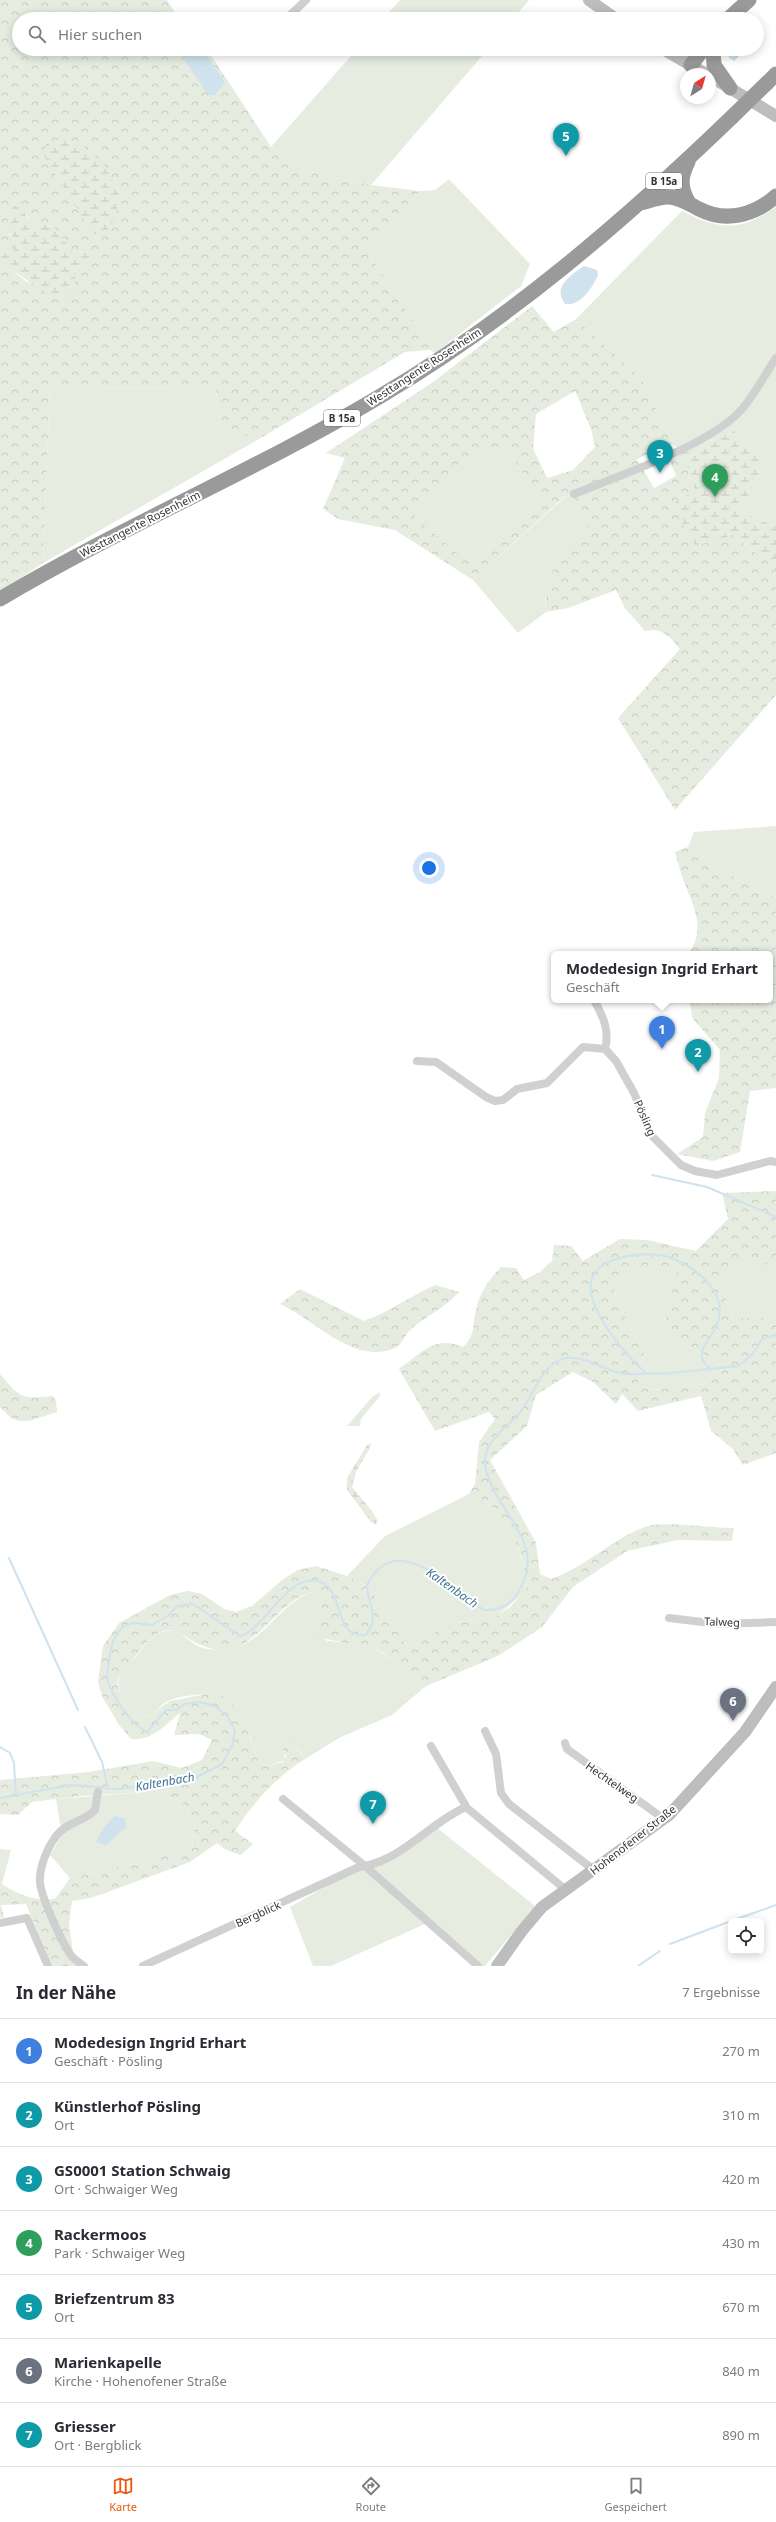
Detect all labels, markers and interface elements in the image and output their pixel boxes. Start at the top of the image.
search box [12,12,764,56]
icon: search [26,23,48,45]
text: Hier suchen [58,24,142,44]
north arrow [680,68,716,104]
pin: 5 [553,123,579,156]
road number: B 15a [646,173,682,189]
street label: Westtangente Rosenheim [364,324,484,409]
road number: B 15a [324,410,360,426]
pin: 3 [647,440,673,473]
pin: 4 [702,464,728,497]
street label: Westtangente Rosenheim [77,487,202,560]
your location [419,858,439,878]
popup [551,951,773,1003]
text: Modedesign Ingrid Erhart [566,958,758,978]
text: Geschäft [566,978,620,996]
pin: 1 [649,1016,675,1049]
pin: 2 [685,1039,711,1072]
street label: Pösling [631,1097,660,1138]
water label: Kaltenbach [423,1563,482,1612]
street label: Talweg [704,1613,740,1630]
pin: 6 [720,1688,746,1721]
street label: Hechtelweg [583,1758,642,1805]
water label: Kaltenbach [134,1768,196,1795]
pin: 7 [360,1791,386,1824]
street label: Hohenofener Straße [587,1801,679,1878]
street label: Bergblick [233,1897,283,1930]
map controls [728,1918,764,1954]
button: locate [728,1918,764,1954]
text: In der Nähe [16,1981,116,2004]
text: 7 Ergebnisse [682,1983,760,2001]
text: Modedesign Ingrid Erhart [54,2032,246,2052]
text: 1 [25,2042,33,2060]
text: 270 m [722,2042,760,2060]
text: Geschäft · Pösling [54,2052,163,2070]
text: Künstlerhof Pösling [54,2096,201,2116]
text: 2 [25,2106,33,2124]
text: 310 m [722,2106,760,2124]
text: Ort [54,2116,74,2134]
text: GS0001 Station Schwaig [54,2160,231,2180]
text: 3 [25,2170,33,2188]
text: 420 m [722,2170,760,2188]
text: Ort · Schwaiger Weg [54,2180,178,2198]
text: Rackermoos [54,2224,146,2244]
text: 4 [25,2234,33,2252]
text: 430 m [722,2234,760,2252]
text: Park · Schwaiger Weg [54,2244,185,2262]
text: Briefzentrum 83 [54,2288,175,2308]
text: 5 [25,2298,33,2316]
text: 670 m [722,2298,760,2316]
text: Ort [54,2308,74,2326]
text: Marienkapelle [54,2352,162,2372]
text: 6 [25,2362,33,2380]
text: 840 m [722,2362,760,2380]
text: Kirche · Hohenofener Straße [54,2372,227,2390]
text: Griesser [54,2416,116,2436]
text: 7 [25,2426,33,2444]
text: 890 m [722,2426,760,2444]
text: Ort · Bergblick [54,2436,141,2454]
tab: Karte [109,2475,137,2514]
tab: Route [356,2475,386,2514]
tab: Gespeichert [605,2475,667,2514]

